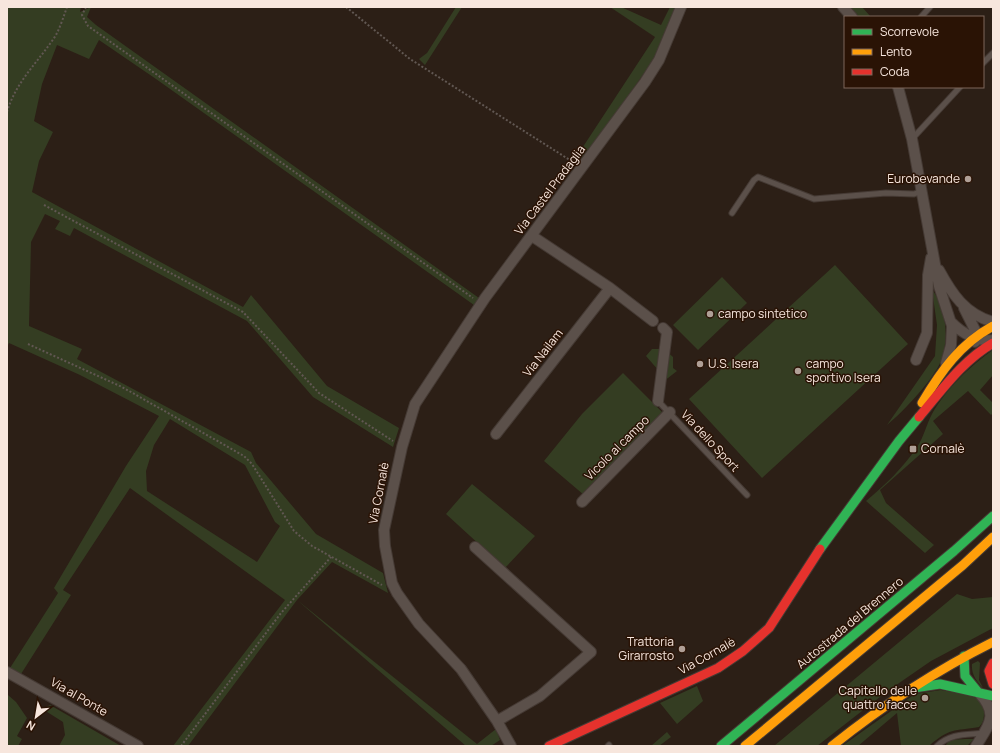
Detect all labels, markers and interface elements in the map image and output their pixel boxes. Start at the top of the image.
legend [844,16,984,88]
text: Scorrevole [880,23,939,40]
text: Lento [880,43,912,60]
text: Coda [880,63,909,80]
street label: Via Castel Pradaglia [510,141,589,238]
place label: Eurobevande [887,170,960,187]
marker: Eurobevande [963,174,973,184]
place label: campo sintetico [718,305,807,322]
marker: campo sintetico [705,309,715,319]
street label: Via Nailam [519,325,567,380]
place label: U.S. Isera [708,355,759,372]
place label: campo sportivo Isera [806,355,881,386]
marker: U.S. Isera [695,359,705,369]
marker: campo sportivo Isera [793,366,803,376]
street label: Via dello Sport [677,406,744,475]
street label: Vicolo al campo [581,412,653,484]
place label: Cornalè [921,440,965,457]
marker: Cornalè [908,444,918,454]
street label: Via Cornalè [364,461,393,525]
street label: Autostrada del Brennero [793,573,907,672]
place label: Trattoria Girarrosto [618,633,674,664]
street label: Via Cornalè [675,633,738,678]
marker: Trattoria Girarrosto [677,644,687,654]
street label: Via al Ponte [47,673,111,720]
place label: Capitello delle quattro facce [838,682,917,713]
marker: Capitello delle quattro facce [920,693,930,703]
north arrow [16,697,56,737]
text: N [23,717,38,734]

